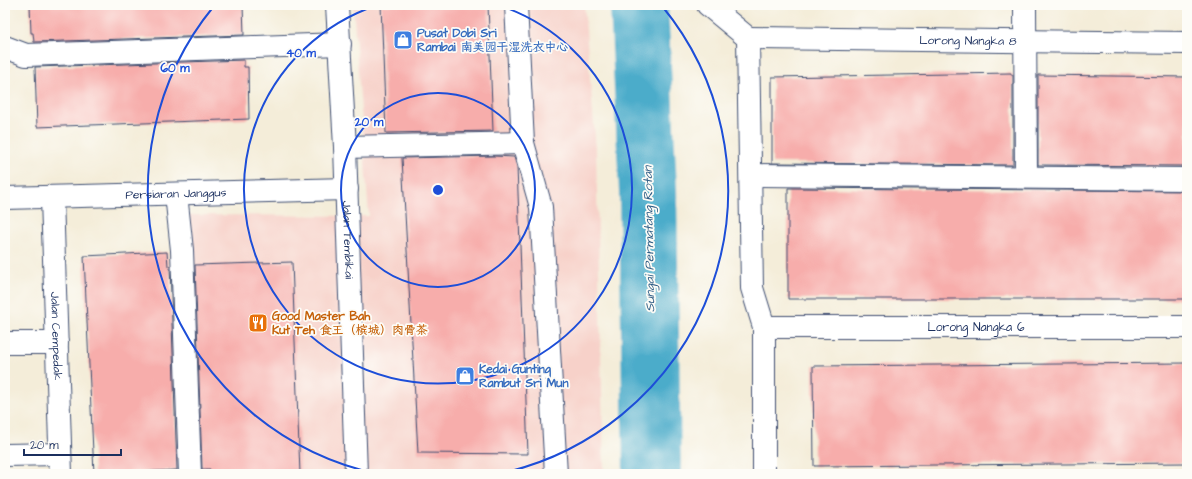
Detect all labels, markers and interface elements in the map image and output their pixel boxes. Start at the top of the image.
place label: Pusat Dobi Sri Rambai 南美园干湿洗衣中心 [417,25,568,56]
shop icon: Pusat Dobi Sri Rambai 南美园干湿洗衣中心 [392,29,414,51]
street label: Lorong Nangka 8 [919,32,1017,51]
text: 40 m [286,45,317,62]
text: 60 m [160,60,190,77]
text: 20 m [354,114,384,131]
water label: Sungai Permatang Rotan [639,164,660,312]
centre of rings [431,183,445,197]
street label: Persiaran Janggus [125,184,227,204]
street label: Jalan Tembikai [338,200,357,279]
street label: Jalan Cempedak [46,291,66,381]
place label: Good Master Bah Kut Teh 食王（槟城）肉骨茶 [272,308,428,339]
restaurant icon: Good Master Bah Kut Teh 食王（槟城）肉骨茶 [247,312,269,334]
street label: Lorong Nangka 6 [927,319,1025,337]
place label: Kedai Gunting Rambut Sri Mun [479,361,568,392]
shop icon: Kedai Gunting Rambut Sri Mun [454,365,476,387]
scale bar [24,431,121,457]
text: 20 m [30,437,59,454]

